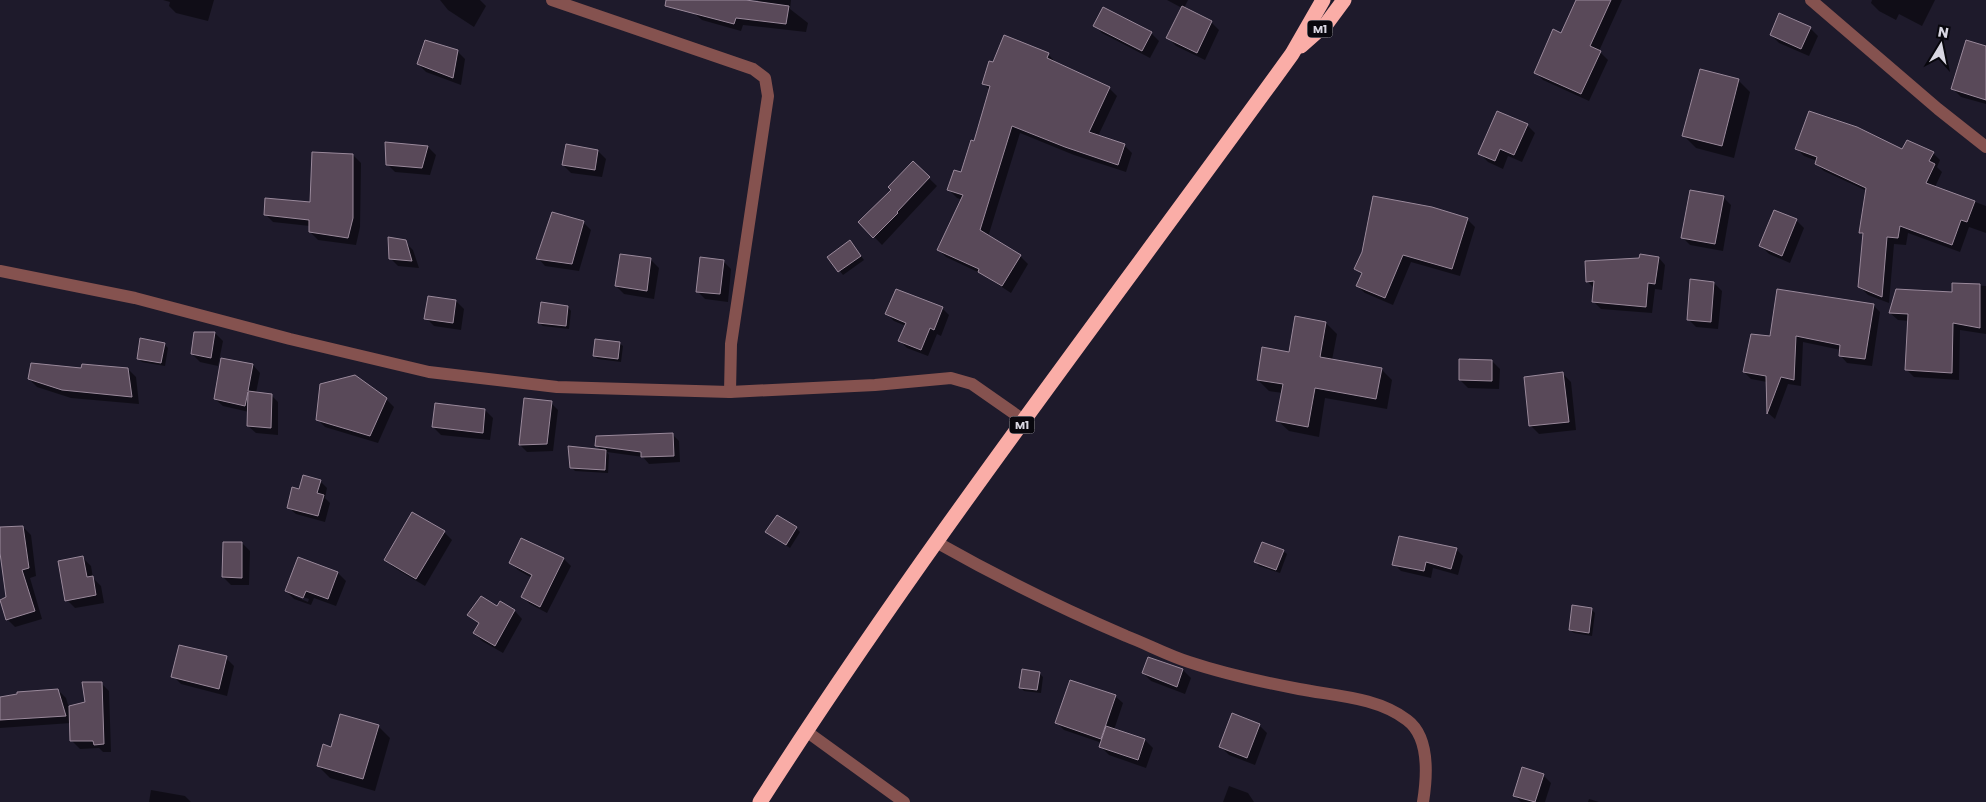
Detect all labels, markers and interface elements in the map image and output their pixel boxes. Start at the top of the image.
road number: M1 [1308,20,1332,38]
north arrow [1916,20,1966,70]
text: N [1936,21,1950,43]
road number: M1 [1010,416,1034,434]

